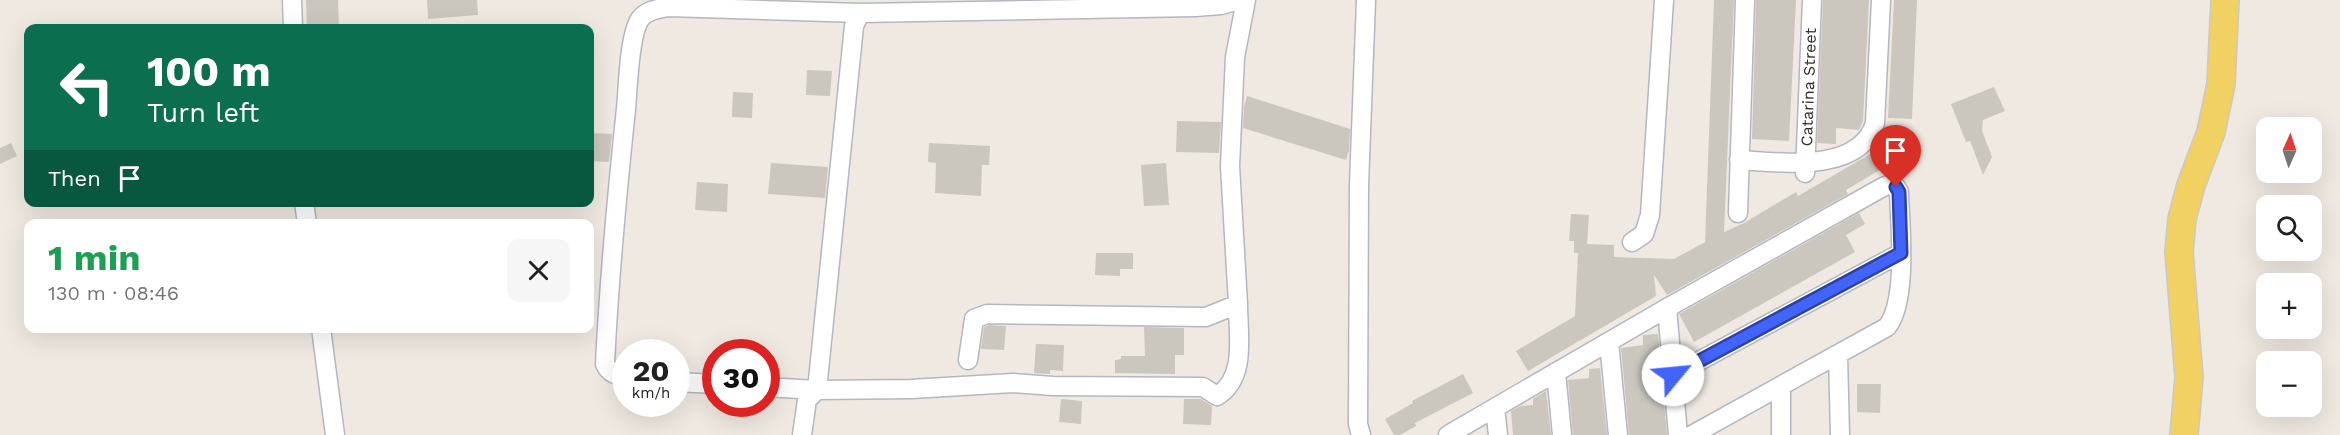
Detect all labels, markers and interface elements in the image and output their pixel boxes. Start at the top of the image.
street label: Catarina Street [1797,27,1820,147]
text: 100 m [147,47,271,96]
icon: left [48,48,126,126]
text: Turn left [147,97,259,129]
north arrow [2256,117,2322,183]
map controls [2256,117,2322,417]
pin [1870,125,1921,187]
icon: arrive [1879,134,1912,167]
icon: arrive [113,162,146,195]
text: Then [48,166,101,191]
button: search [2256,195,2322,261]
text: 1 min [48,237,140,279]
button: close [507,239,570,302]
button: + [2256,273,2322,339]
text: 130 m · 08:46 [48,281,179,305]
speed limit sign: 30 [702,339,780,417]
position arrow [1641,343,1705,407]
button: − [2256,351,2322,417]
text: 20 [632,353,670,388]
text: km/h [632,384,670,402]

